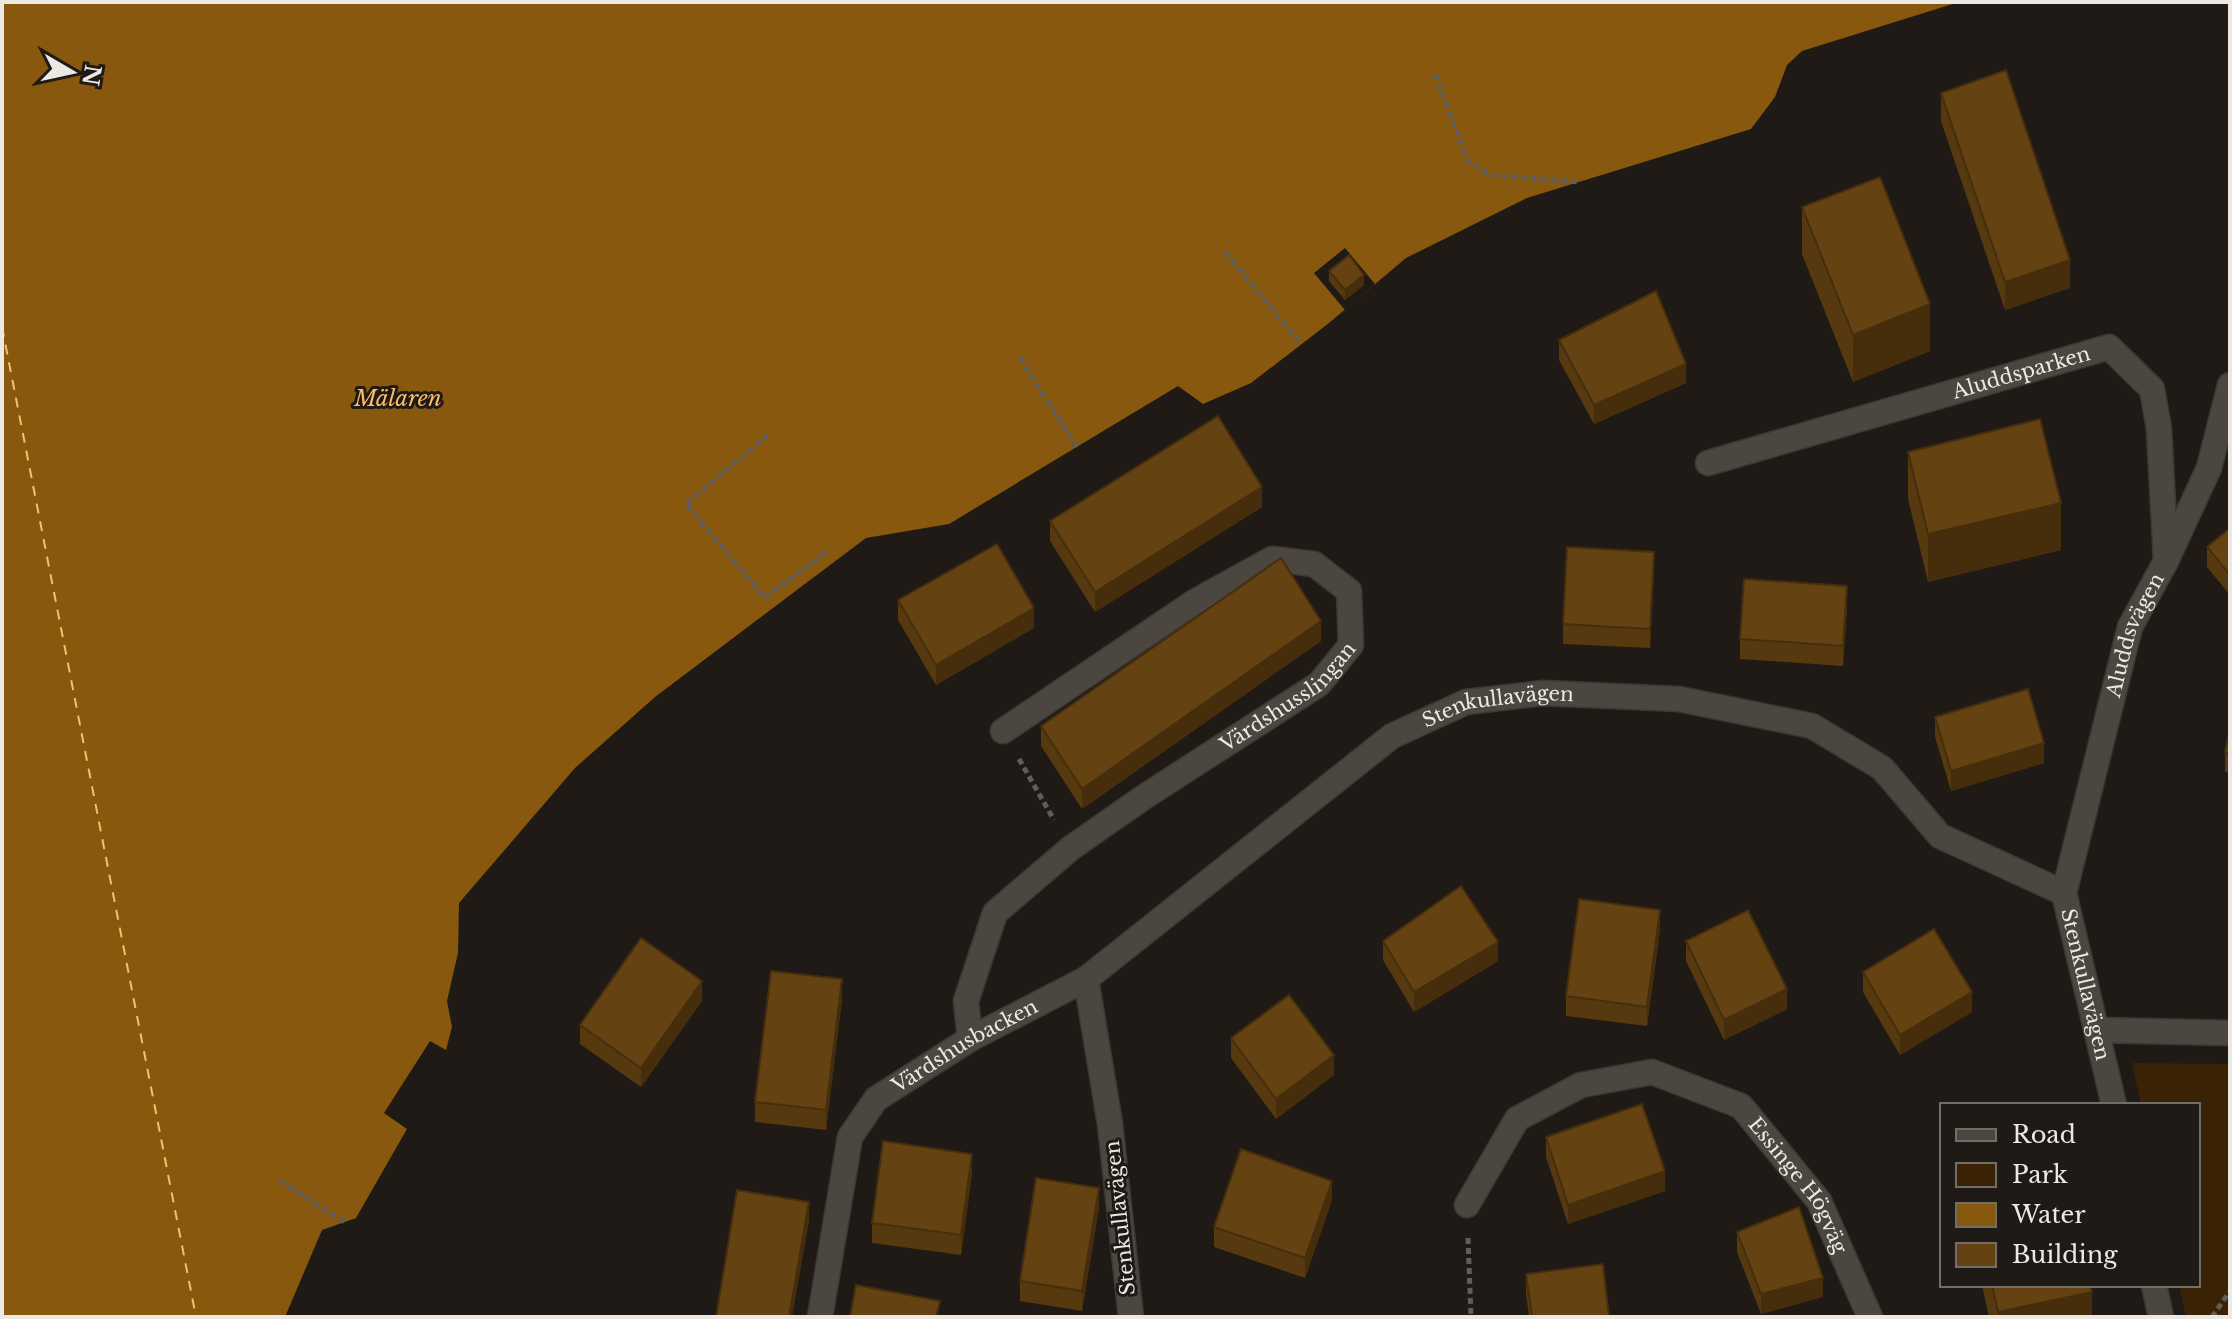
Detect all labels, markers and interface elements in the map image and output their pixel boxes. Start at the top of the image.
north arrow [32,32,112,112]
text: N [76,63,106,88]
street label: Aluddsparken [1948,341,2093,404]
water label: Mälaren [353,385,442,412]
street label: Aluddsvägen [2101,569,2169,701]
street label: Värdshusslingan [1215,637,1361,757]
street label: Stenkullavägen [1418,680,1575,733]
street label: Stenkullavägen [2056,906,2115,1063]
street label: Värdshusbacken [886,994,1042,1098]
legend [1940,1103,2200,1287]
street label: Essinge Högväg [1743,1113,1853,1258]
text: Road [2012,1120,2076,1149]
street label: Stenkullavägen [1100,1139,1140,1296]
text: Park [2012,1160,2068,1189]
text: Water [2011,1200,2086,1229]
text: Building [2012,1240,2118,1269]

